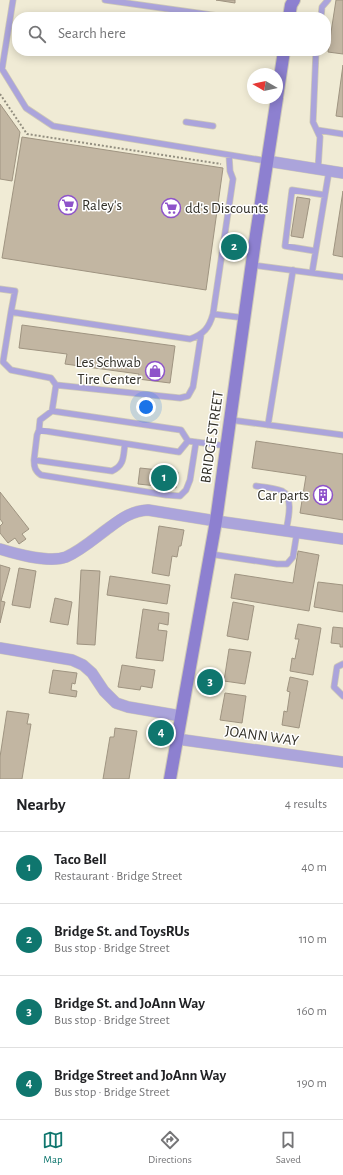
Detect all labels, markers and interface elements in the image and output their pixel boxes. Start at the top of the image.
search box [12,12,331,56]
icon: search [26,23,48,45]
text: Search here [58,26,126,41]
north arrow [247,68,283,104]
supermarket icon: Raley's [57,194,79,216]
supermarket icon: dd's Discounts [160,197,182,219]
place label: Raley's [82,198,122,213]
place label: dd's Discounts [185,201,269,216]
pin: 2 [221,232,247,262]
place label: Les Schwab Tire Center [75,355,141,387]
shop icon: Les Schwab Tire Center [144,360,166,382]
street label: BRIDGE STREET [198,389,226,484]
your location [136,397,156,417]
pin: 1 [151,463,177,493]
building icon: Car parts [312,484,334,506]
place label: Car parts [258,488,309,503]
pin: 3 [197,667,223,697]
pin: 4 [148,718,174,748]
street label: JOANN WAY [224,723,300,749]
text: Nearby [16,796,66,813]
text: 4 results [285,798,327,811]
text: Taco Bell [54,852,107,867]
text: 1 [27,861,31,874]
text: 40 m [301,861,327,874]
text: Restaurant · Bridge Street [54,870,182,883]
text: Bridge St. and ToysRUs [54,924,190,939]
text: 2 [26,933,32,946]
text: 110 m [299,933,327,946]
text: Bus stop · Bridge Street [54,942,170,955]
text: Bridge St. and JoAnn Way [54,996,205,1011]
text: 3 [26,1005,32,1018]
text: 160 m [297,1005,327,1018]
text: Bus stop · Bridge Street [54,1014,170,1027]
text: Bridge Street and JoAnn Way [54,1068,226,1083]
text: 4 [26,1077,32,1090]
text: 190 m [297,1077,327,1090]
text: Bus stop · Bridge Street [54,1086,170,1099]
tab: Map [42,1129,64,1166]
tab: Directions [148,1129,192,1166]
tab: Saved [276,1129,301,1166]

